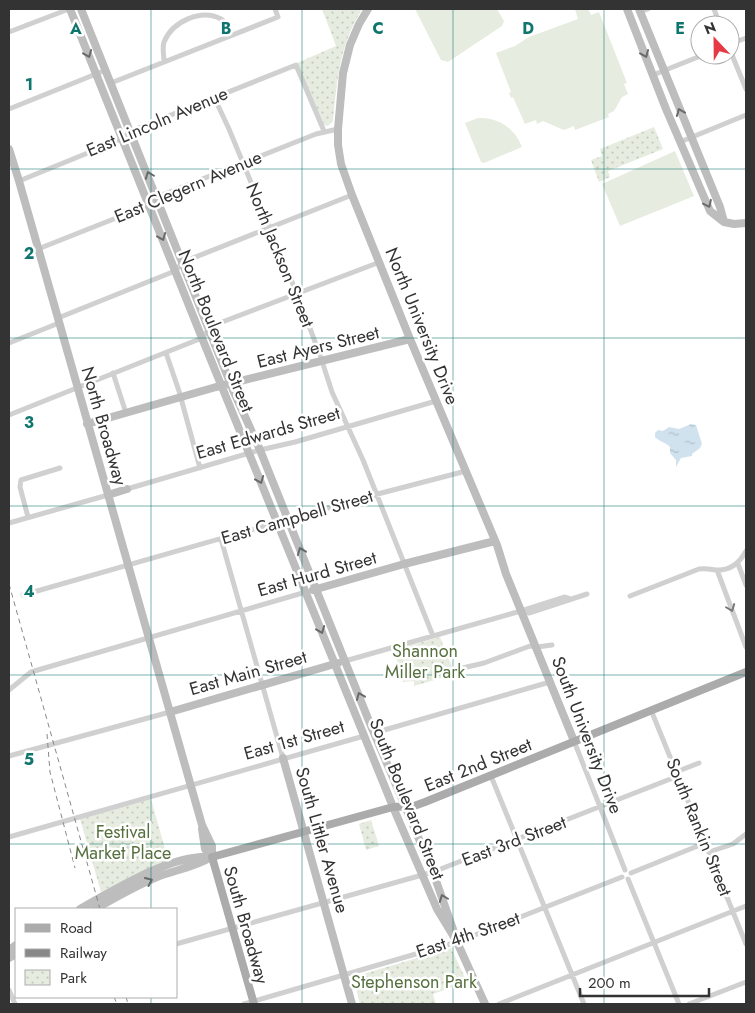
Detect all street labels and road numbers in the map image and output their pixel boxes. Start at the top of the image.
street label: East Lincoln Avenue [82,80,232,164]
street label: East Clegern Avenue [110,144,266,230]
street label: North Jackson Street [239,179,321,332]
street label: North University Drive [379,244,465,408]
street label: North Boulevard Street [172,246,261,417]
street label: East Ayers Street [254,319,383,375]
street label: North Broadway [75,364,133,489]
street label: East Edwards Street [193,400,344,466]
street label: East Campbell Street [218,483,377,551]
street label: East Hurd Street [254,544,380,603]
street label: East Main Street [186,644,311,702]
street label: South University Drive [545,653,629,817]
street label: East 1st Street [241,713,348,767]
street label: South Boulevard Street [363,714,452,884]
street label: East 2nd Street [420,731,536,798]
street label: South Rankin Street [659,754,739,901]
street label: South Littler Avenue [289,764,355,916]
street label: East 3rd Street [458,809,571,873]
street label: South Broadway [217,863,275,987]
street label: East 4th Street [413,905,524,965]

